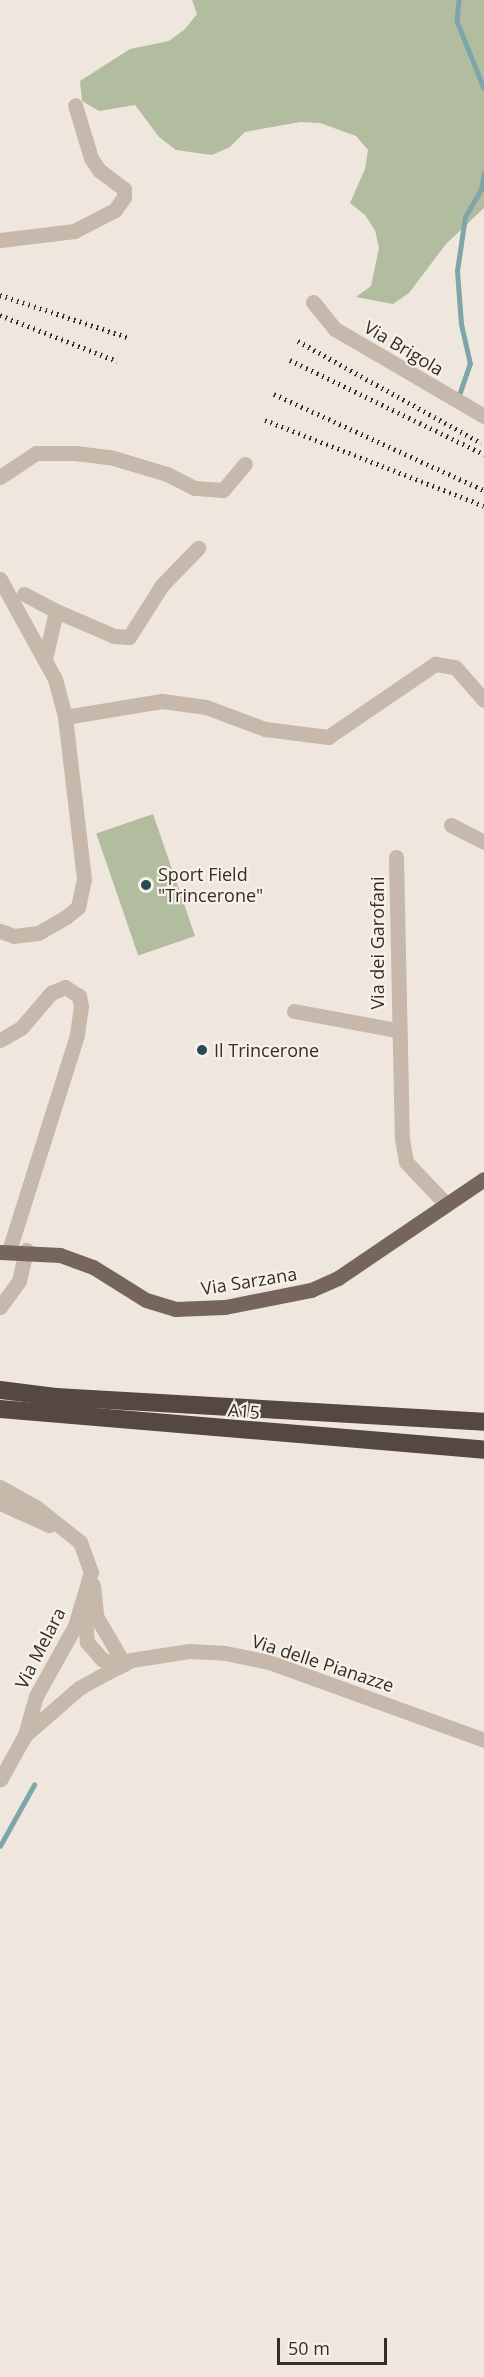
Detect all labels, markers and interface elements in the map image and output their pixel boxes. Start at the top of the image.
street label: Via Brigola [360,316,448,380]
place label: Sport Field "Trincerone" [158,864,263,906]
street label: Via dei Garofani [366,876,388,1010]
marker: Sport Field "Trincerone" [139,878,153,892]
place label: Il Trincerone [214,1039,319,1061]
marker: Il Trincerone [195,1043,209,1057]
street label: Via Sarzana [200,1263,298,1299]
street label: A15 [227,1399,261,1423]
street label: Via Melara [10,1604,70,1692]
street label: Via delle Pianazze [249,1630,397,1696]
scale bar [280,2326,390,2364]
text: 50 m [288,2336,330,2360]

